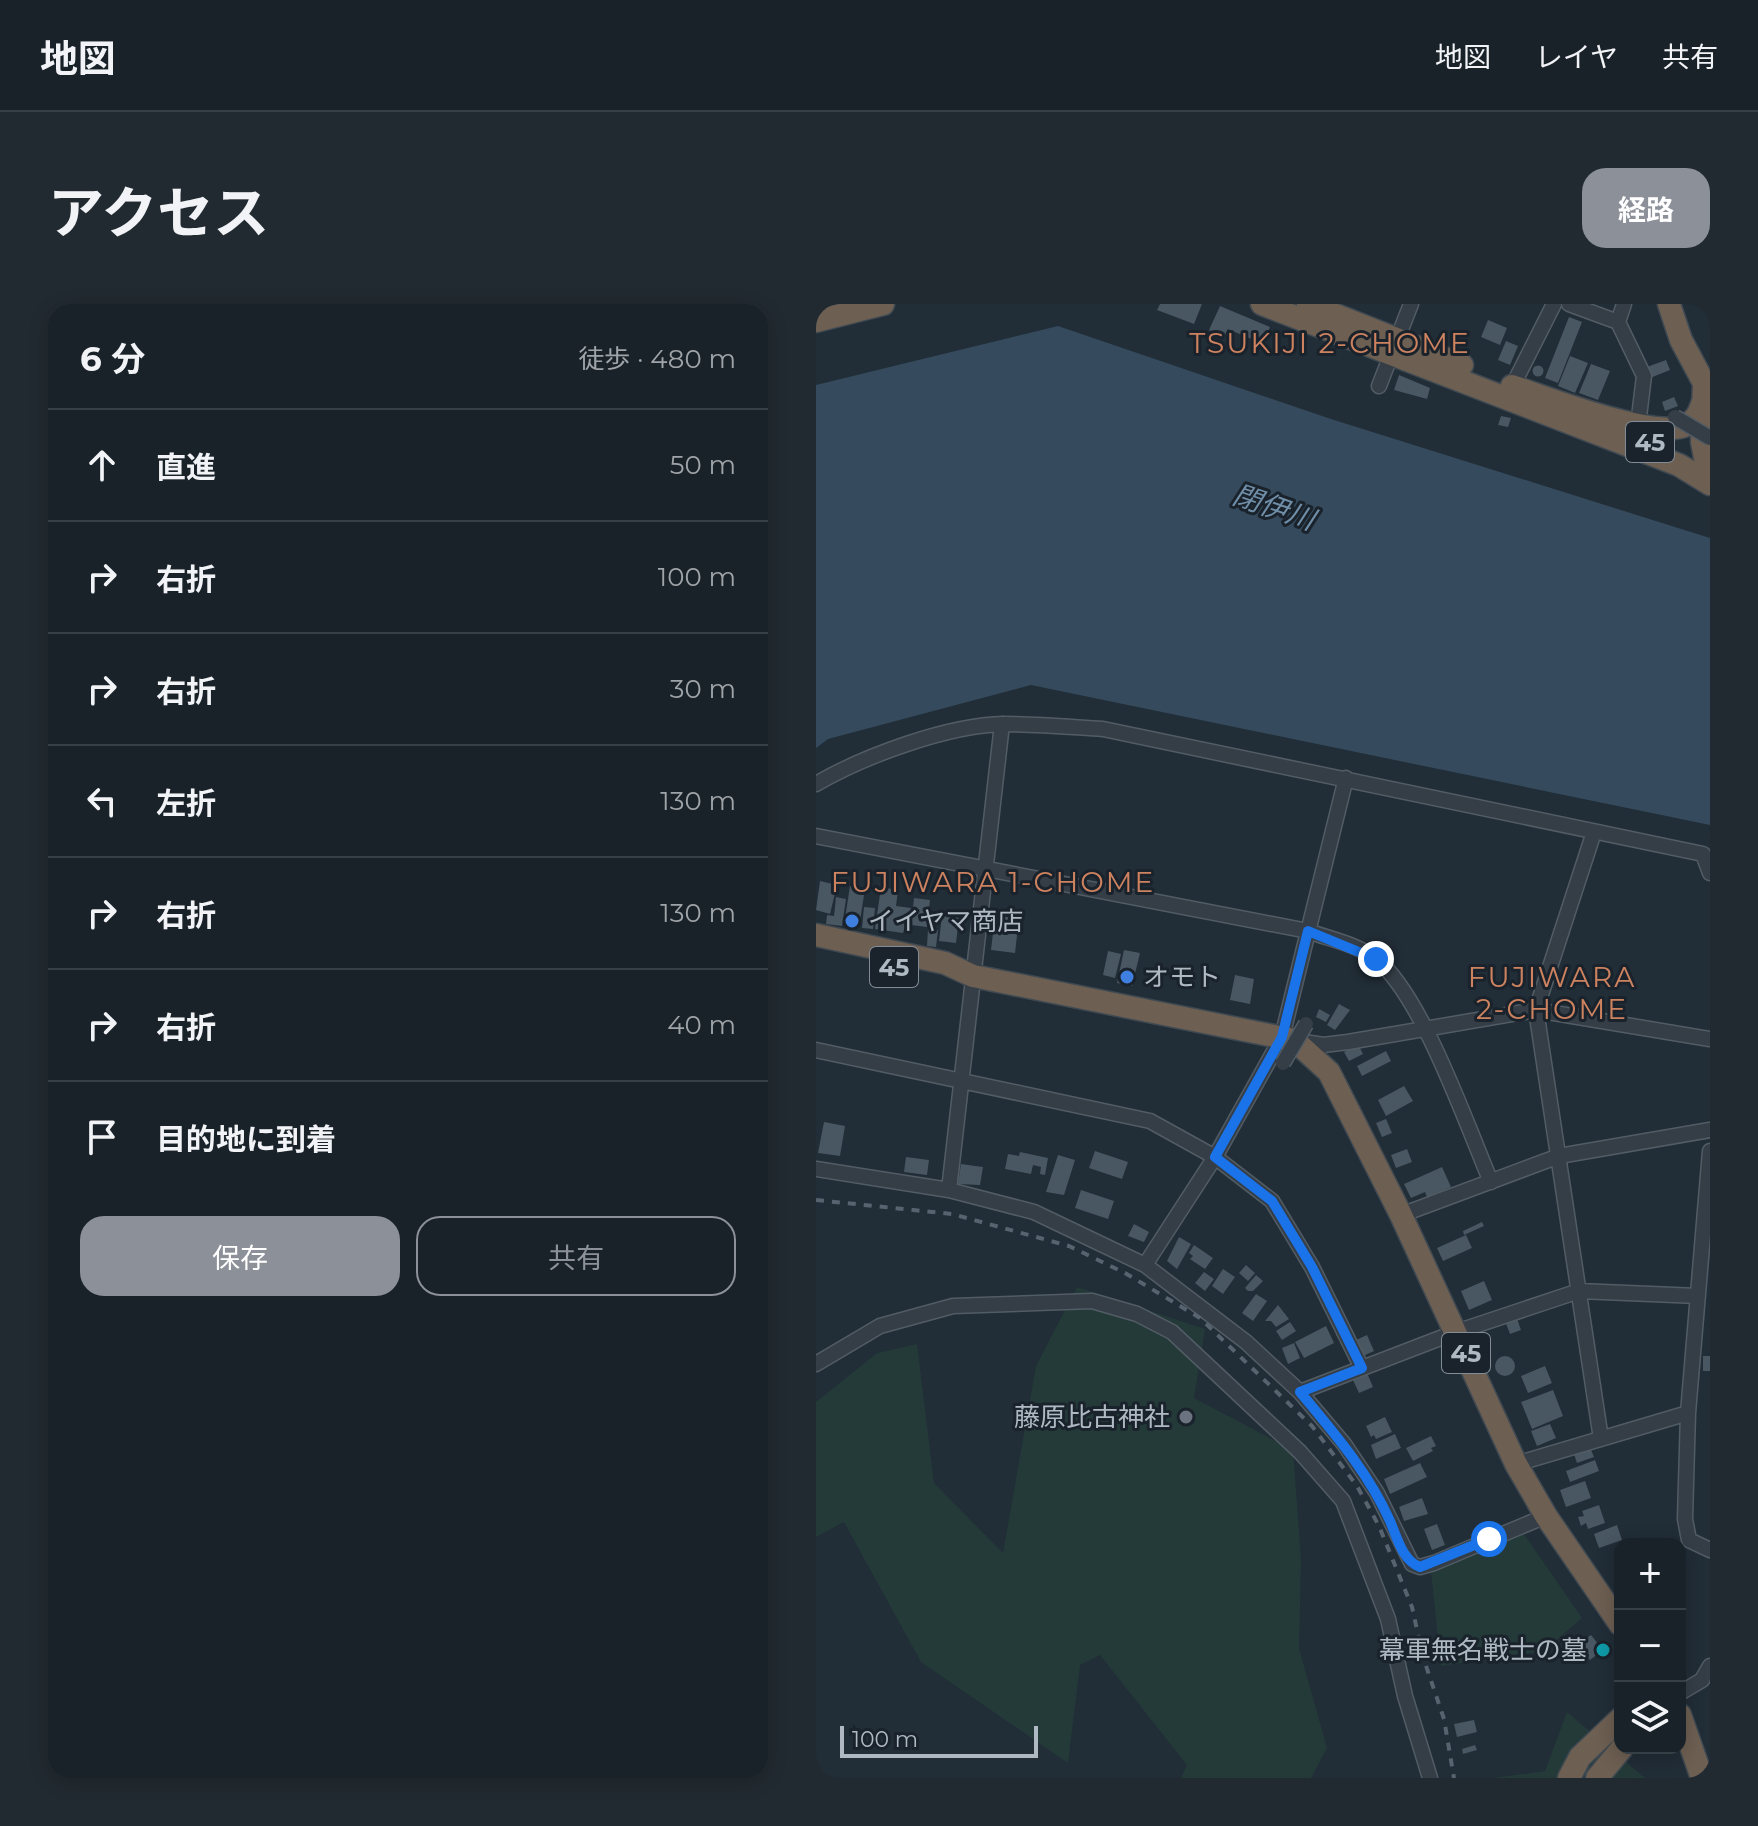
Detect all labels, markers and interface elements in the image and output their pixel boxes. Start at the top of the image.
text: 地図 [40,35,116,82]
text: 地図 [1435,40,1491,74]
text: レイヤ [1535,40,1618,74]
text: 共有 [1662,40,1718,74]
button: 経路 [1582,168,1710,248]
text: アクセス [48,179,269,247]
district label: TSUKIJI 2-CHOME [1189,326,1471,360]
text: 6 分 [80,338,145,380]
text: 徒歩 · 480 m [578,343,736,375]
road number: 45 [1626,422,1674,462]
icon: ahead [80,443,124,487]
text: 直進 [156,449,216,486]
text: 50 m [670,449,736,481]
water label: 閉伊川 [1229,477,1322,538]
icon: right [80,555,124,599]
text: 右折 [156,561,216,598]
text: 100 m [658,561,736,593]
icon: right [80,667,124,711]
text: 右折 [156,673,216,710]
text: 30 m [670,673,736,705]
icon: left [80,779,124,823]
text: 左折 [156,785,216,822]
text: 130 m [660,785,736,817]
district label: FUJIWARA 1-CHOME [831,865,1155,899]
icon: right [80,891,124,935]
text: 右折 [156,897,216,934]
text: 130 m [660,897,736,929]
place label: イイヤマ商店 [868,905,1023,937]
marker: イイヤマ商店 [843,912,861,930]
route end [1358,941,1394,977]
road number: 45 [870,947,918,987]
district label: FUJIWARA 2-CHOME [1468,960,1636,1026]
place label: オモト [1143,961,1221,993]
marker: オモト [1118,968,1136,986]
icon: right [80,1003,124,1047]
text: 右折 [156,1009,216,1046]
text: 40 m [667,1009,736,1041]
icon: arrive [80,1115,124,1159]
text: 目的地に到着 [156,1121,336,1158]
button: 保存 [80,1216,400,1296]
button: 共有 [416,1216,736,1296]
road number: 45 [1442,1333,1490,1373]
place label: 藤原比古神社 [1014,1401,1170,1433]
marker: 藤原比古神社 [1177,1408,1195,1426]
route start [1471,1521,1507,1557]
map controls [1614,1538,1686,1754]
button: + [1614,1538,1686,1610]
button: − [1614,1610,1686,1682]
place label: 幕軍無名戦士の墓 [1379,1634,1587,1666]
marker: 幕軍無名戦士の墓 [1594,1641,1612,1659]
button: layers [1614,1682,1686,1754]
scale bar [840,1722,1038,1758]
text: 100 m [852,1726,918,1753]

